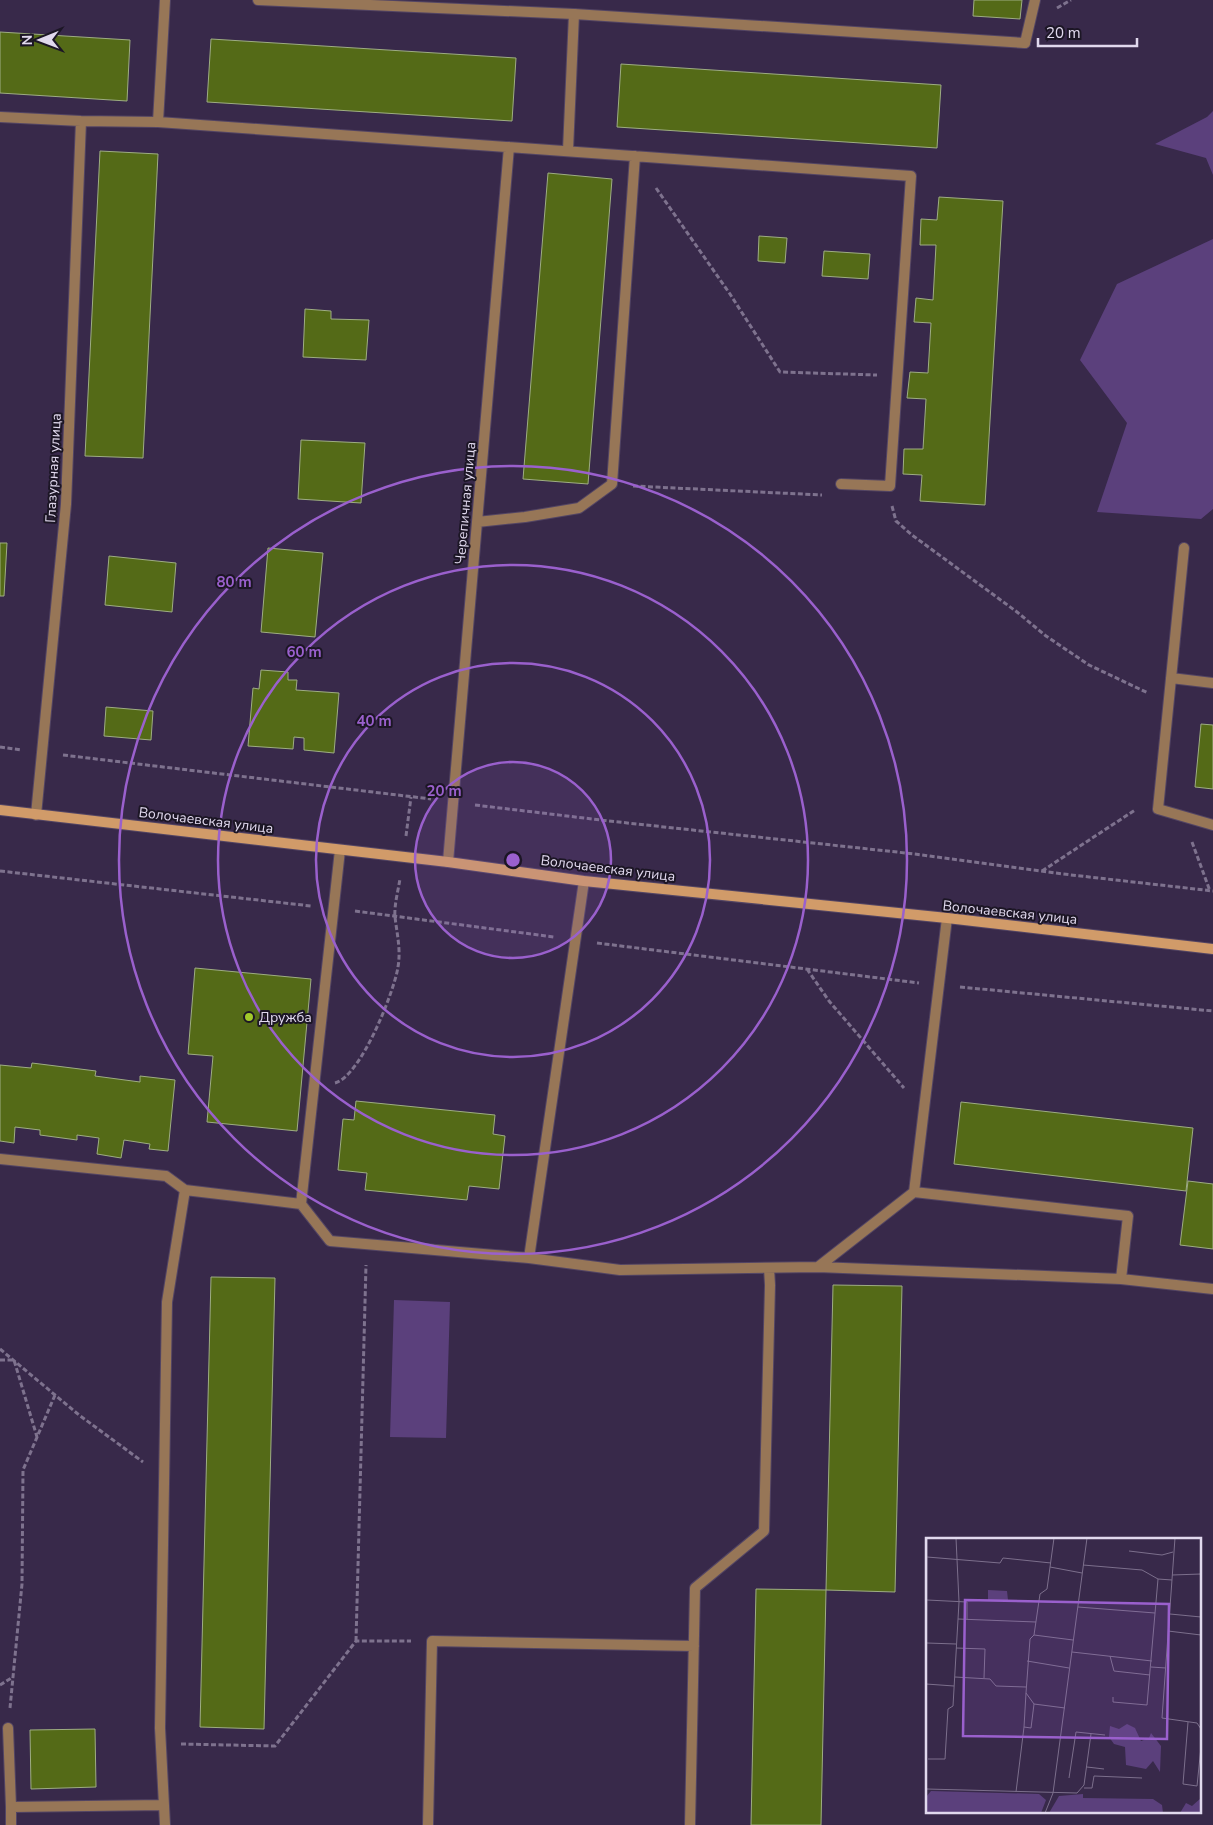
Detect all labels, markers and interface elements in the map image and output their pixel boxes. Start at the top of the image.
north arrow [15,15,65,65]
scale bar [1038,15,1137,47]
text: 20 m [1046,23,1081,43]
text: N [18,35,37,46]
street label: Глазурная улица [41,413,66,523]
street label: Черепичная улица [451,441,480,565]
text: 80 m [216,572,252,592]
text: 60 m [286,642,322,662]
text: 40 m [356,711,392,731]
text: 20 m [426,781,462,801]
street label: Волочаевская улица [138,803,274,838]
centre of rings [504,851,522,869]
street label: Волочаевская улица [540,851,676,886]
street label: Волочаевская улица [942,896,1078,929]
place label: Дружба [259,1008,312,1027]
marker: Дружба [243,1011,255,1023]
inset map [926,1538,1200,1812]

